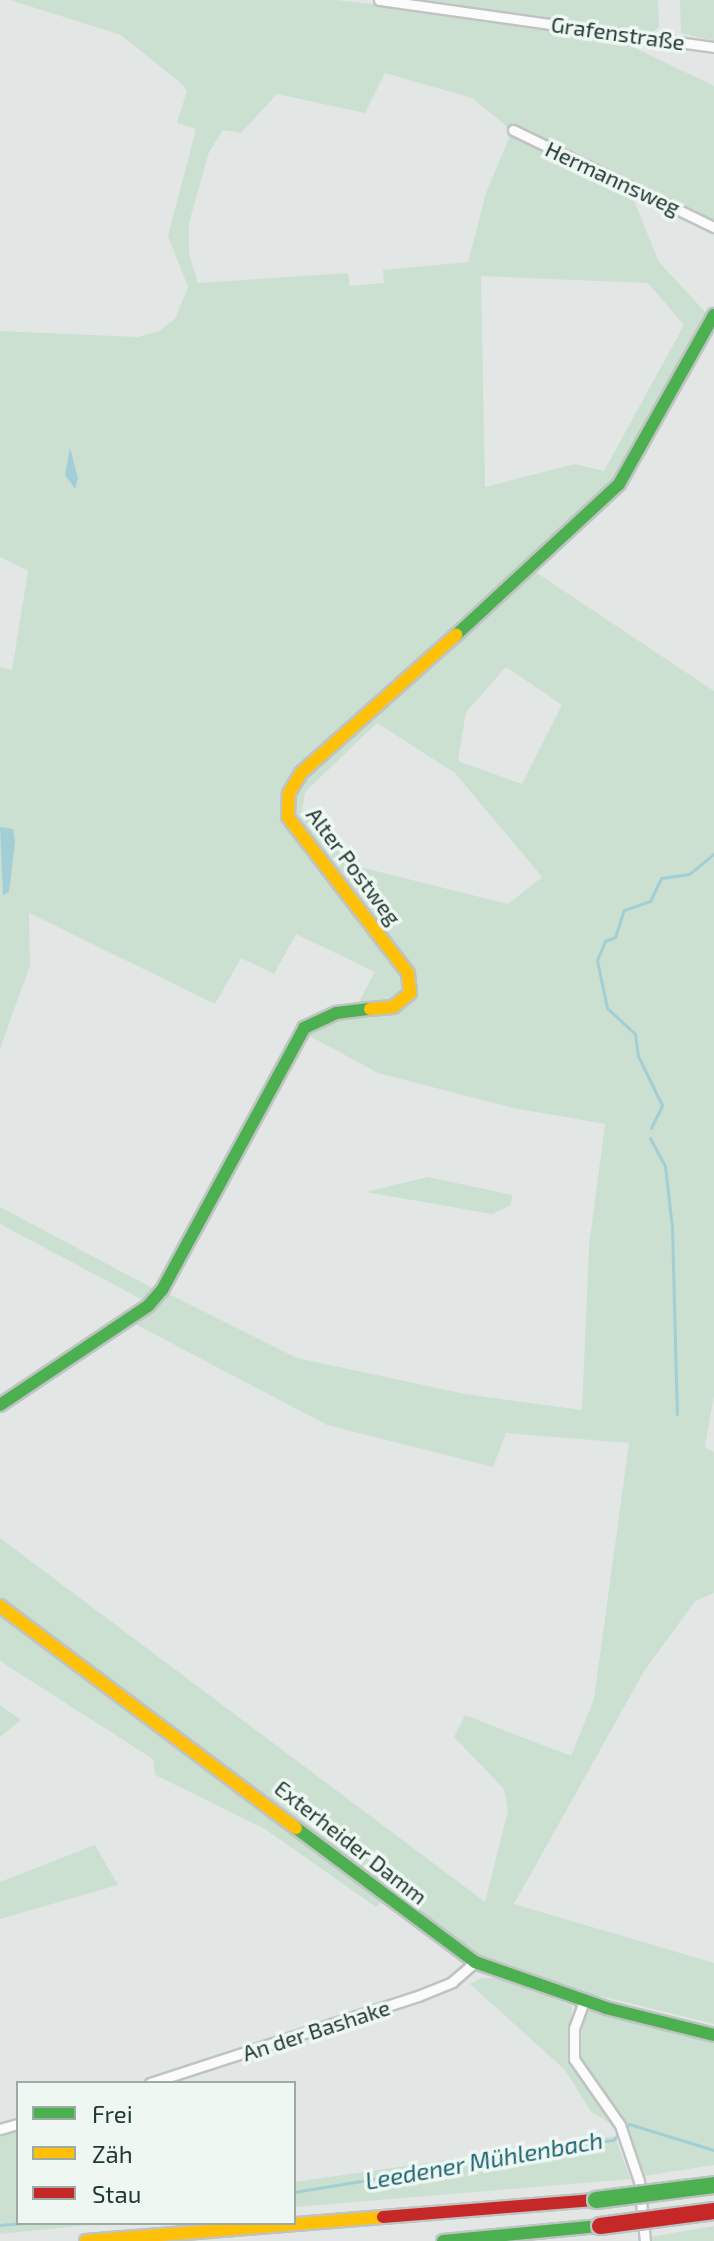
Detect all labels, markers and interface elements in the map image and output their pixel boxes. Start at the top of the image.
street label: Grafenstraße [550,11,686,55]
street label: Hermannsweg [541,135,685,221]
street label: Alter Postweg [301,802,407,930]
street label: Exterheider Damm [269,1774,433,1910]
street label: An der Bashake [239,1994,393,2066]
legend [16,2081,296,2225]
text: Frei [92,2099,133,2128]
water label: Leedener Mühlenbach [363,2125,605,2195]
text: Zäh [92,2139,133,2168]
text: Stau [92,2179,141,2208]

